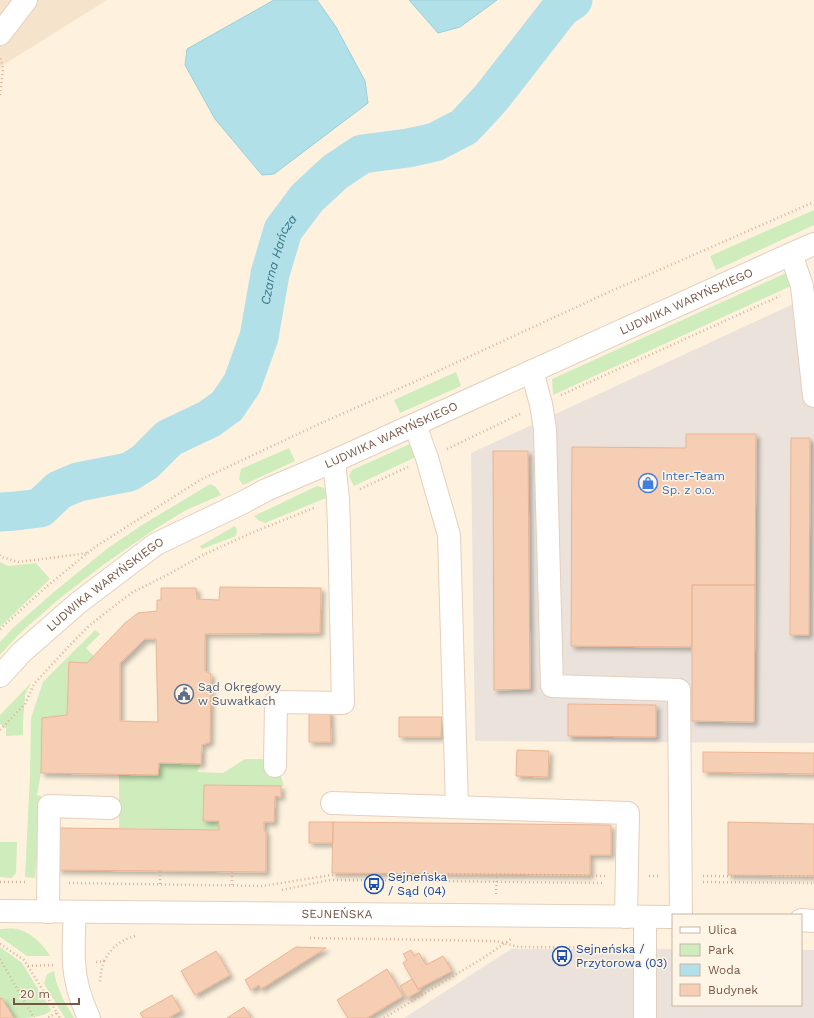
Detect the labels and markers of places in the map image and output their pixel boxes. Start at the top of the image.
place label: Inter-Team Sp. z o.o. [662,469,725,497]
shop icon: Inter-Team Sp. z o.o. [637,472,659,494]
place label: Sąd Okręgowy w Suwałkach [198,680,282,708]
public building icon: Sąd Okręgowy w Suwałkach [173,683,195,705]
place label: Sejneńska / Sąd (04) [388,870,448,898]
bus stop icon: Sejneńska / Sąd (04) [363,873,385,895]
place label: Sejneńska / Przytorowa (03) [576,942,667,970]
bus stop icon: Sejneńska / Przytorowa (03) [551,945,573,967]

